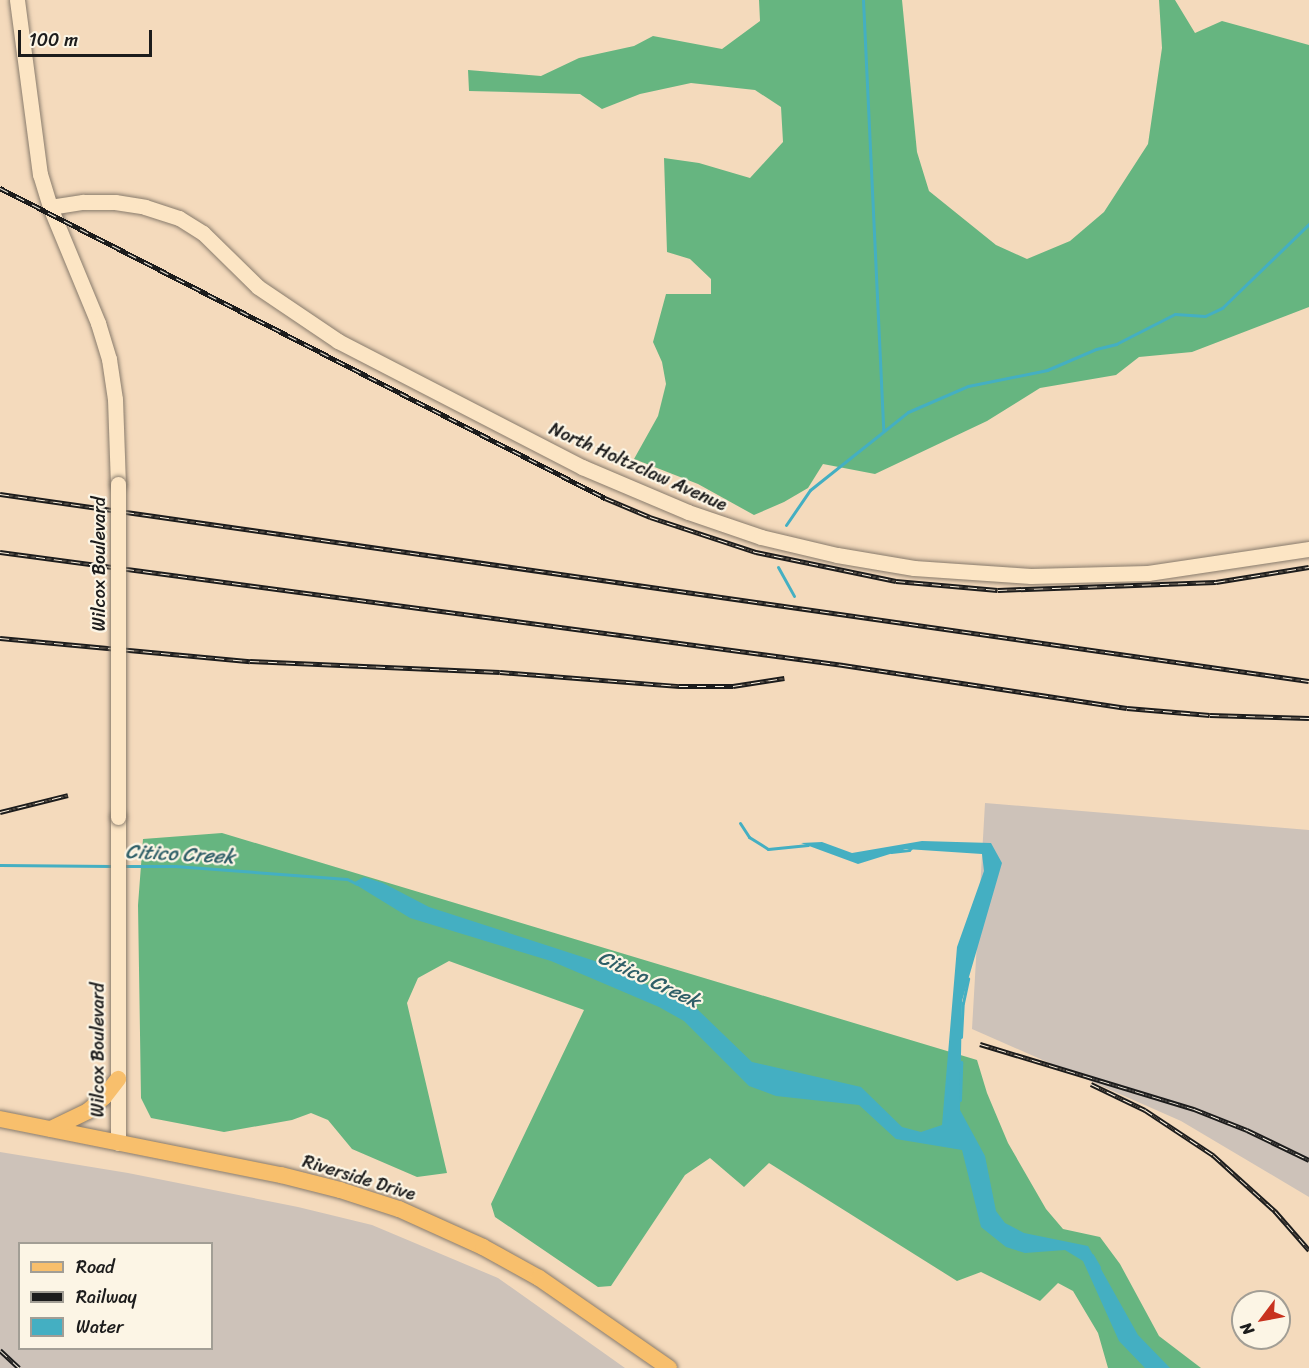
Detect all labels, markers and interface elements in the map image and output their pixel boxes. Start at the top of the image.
scale bar [21,18,154,56]
text: 100 m [29,24,78,56]
street label: North Holtzclaw Avenue [546,418,730,516]
street label: Wilcox Boulevard [88,497,110,631]
water label: Citico Creek [125,839,235,869]
water label: Citico Creek [594,945,704,1013]
street label: Wilcox Boulevard [87,983,109,1117]
street label: Riverside Drive [300,1151,418,1205]
legend [18,1242,213,1350]
text: Road [76,1251,115,1283]
text: Railway [76,1281,137,1313]
north arrow [1231,1290,1291,1350]
text: Water [76,1311,123,1343]
text: N [1232,1316,1262,1341]

